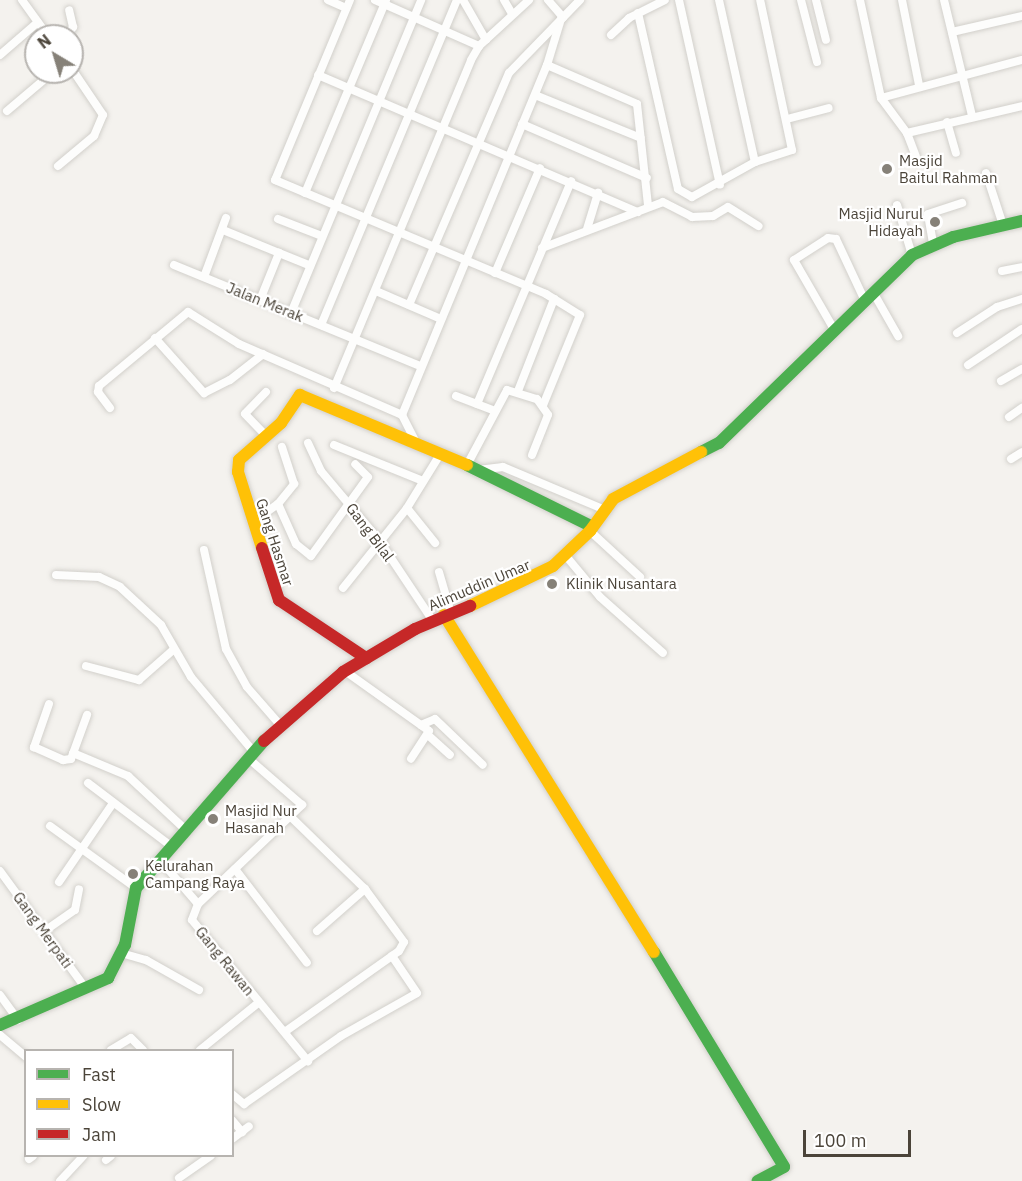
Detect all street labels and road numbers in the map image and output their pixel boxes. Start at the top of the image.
street label: Jalan Merak [224,278,306,326]
street label: Gang Hasmar [252,496,298,588]
street label: Gang Bilal [342,499,398,565]
street label: Alimuddin Umar [425,555,533,615]
street label: Gang Merpati [9,888,77,972]
street label: Gang Rawan [192,923,258,999]

